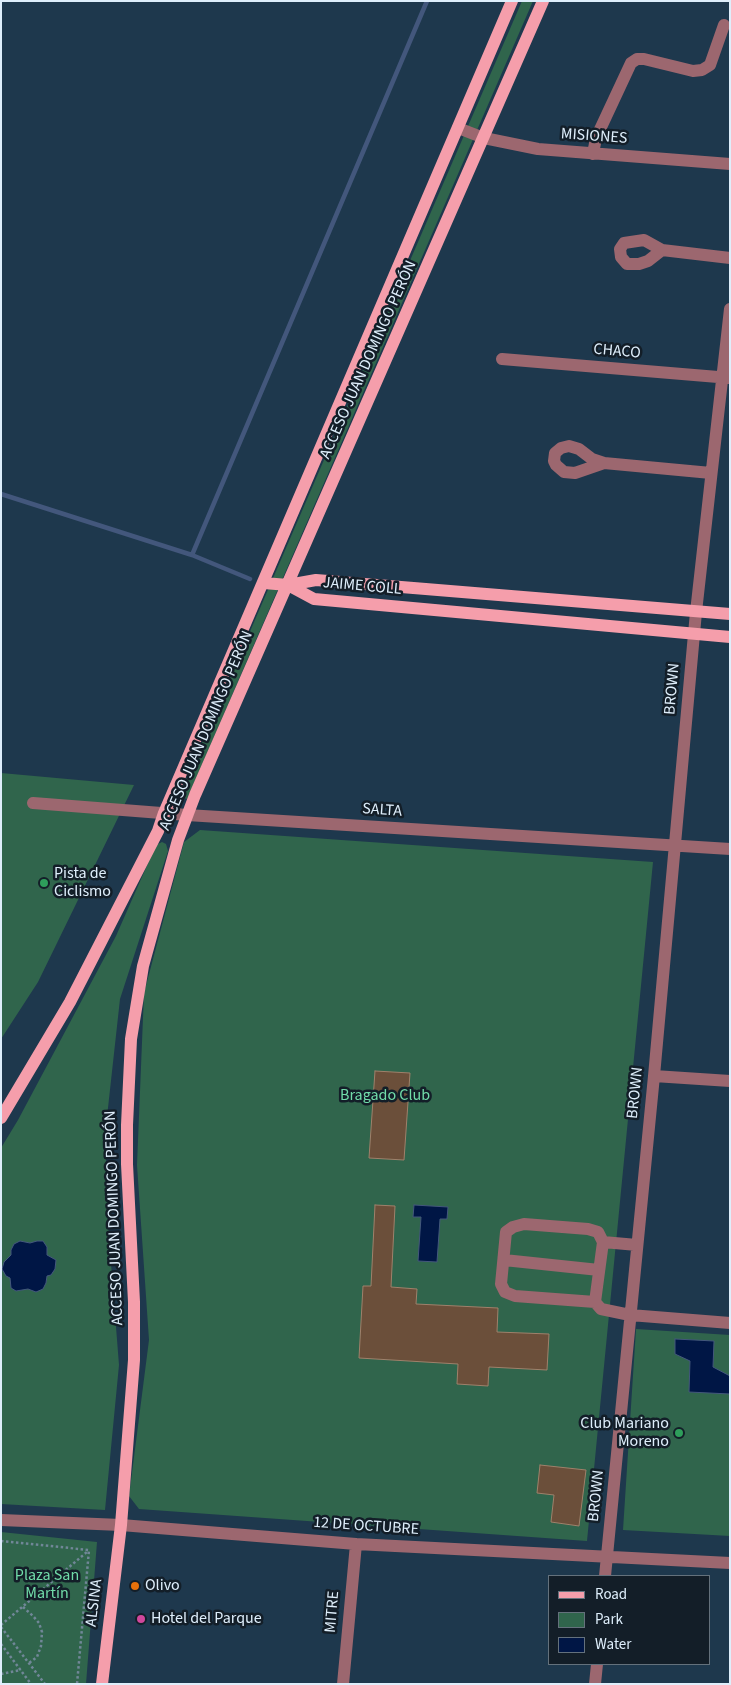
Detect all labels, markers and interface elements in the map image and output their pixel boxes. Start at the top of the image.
street label: MISIONES [560,125,628,149]
street label: ACCESO JUAN DOMINGO PERÓN [317,258,421,462]
street label: CHACO [593,340,641,364]
street label: JAIME COLL [322,574,402,600]
street label: ACCESO JUAN DOMINGO PERÓN [156,628,258,834]
street label: BROWN [661,662,685,716]
street label: SALTA [362,800,402,822]
place label: Pista de Ciclismo [54,864,111,902]
marker: Pista de Ciclismo [38,877,50,889]
street label: BROWN [624,1066,648,1120]
park label: Bragado Club [340,1086,430,1106]
street label: ACCESO JUAN DOMINGO PERÓN [102,1110,128,1326]
place label: Club Mariano Moreno [580,1414,669,1452]
marker: Club Mariano Moreno [673,1427,685,1439]
street label: BROWN [585,1469,609,1523]
street label: 12 DE OCTUBRE [313,1514,419,1540]
park label: Plaza San Martín [15,1566,79,1604]
legend [548,1575,711,1665]
place label: Olivo [145,1576,180,1596]
street label: ALSINA [83,1578,107,1628]
marker: Olivo [129,1580,141,1592]
text: Road [595,1584,627,1605]
street label: MITRE [322,1590,344,1634]
place label: Hotel del Parque [151,1609,262,1629]
text: Park [595,1609,623,1630]
marker: Hotel del Parque [135,1613,147,1625]
text: Water [595,1634,631,1655]

